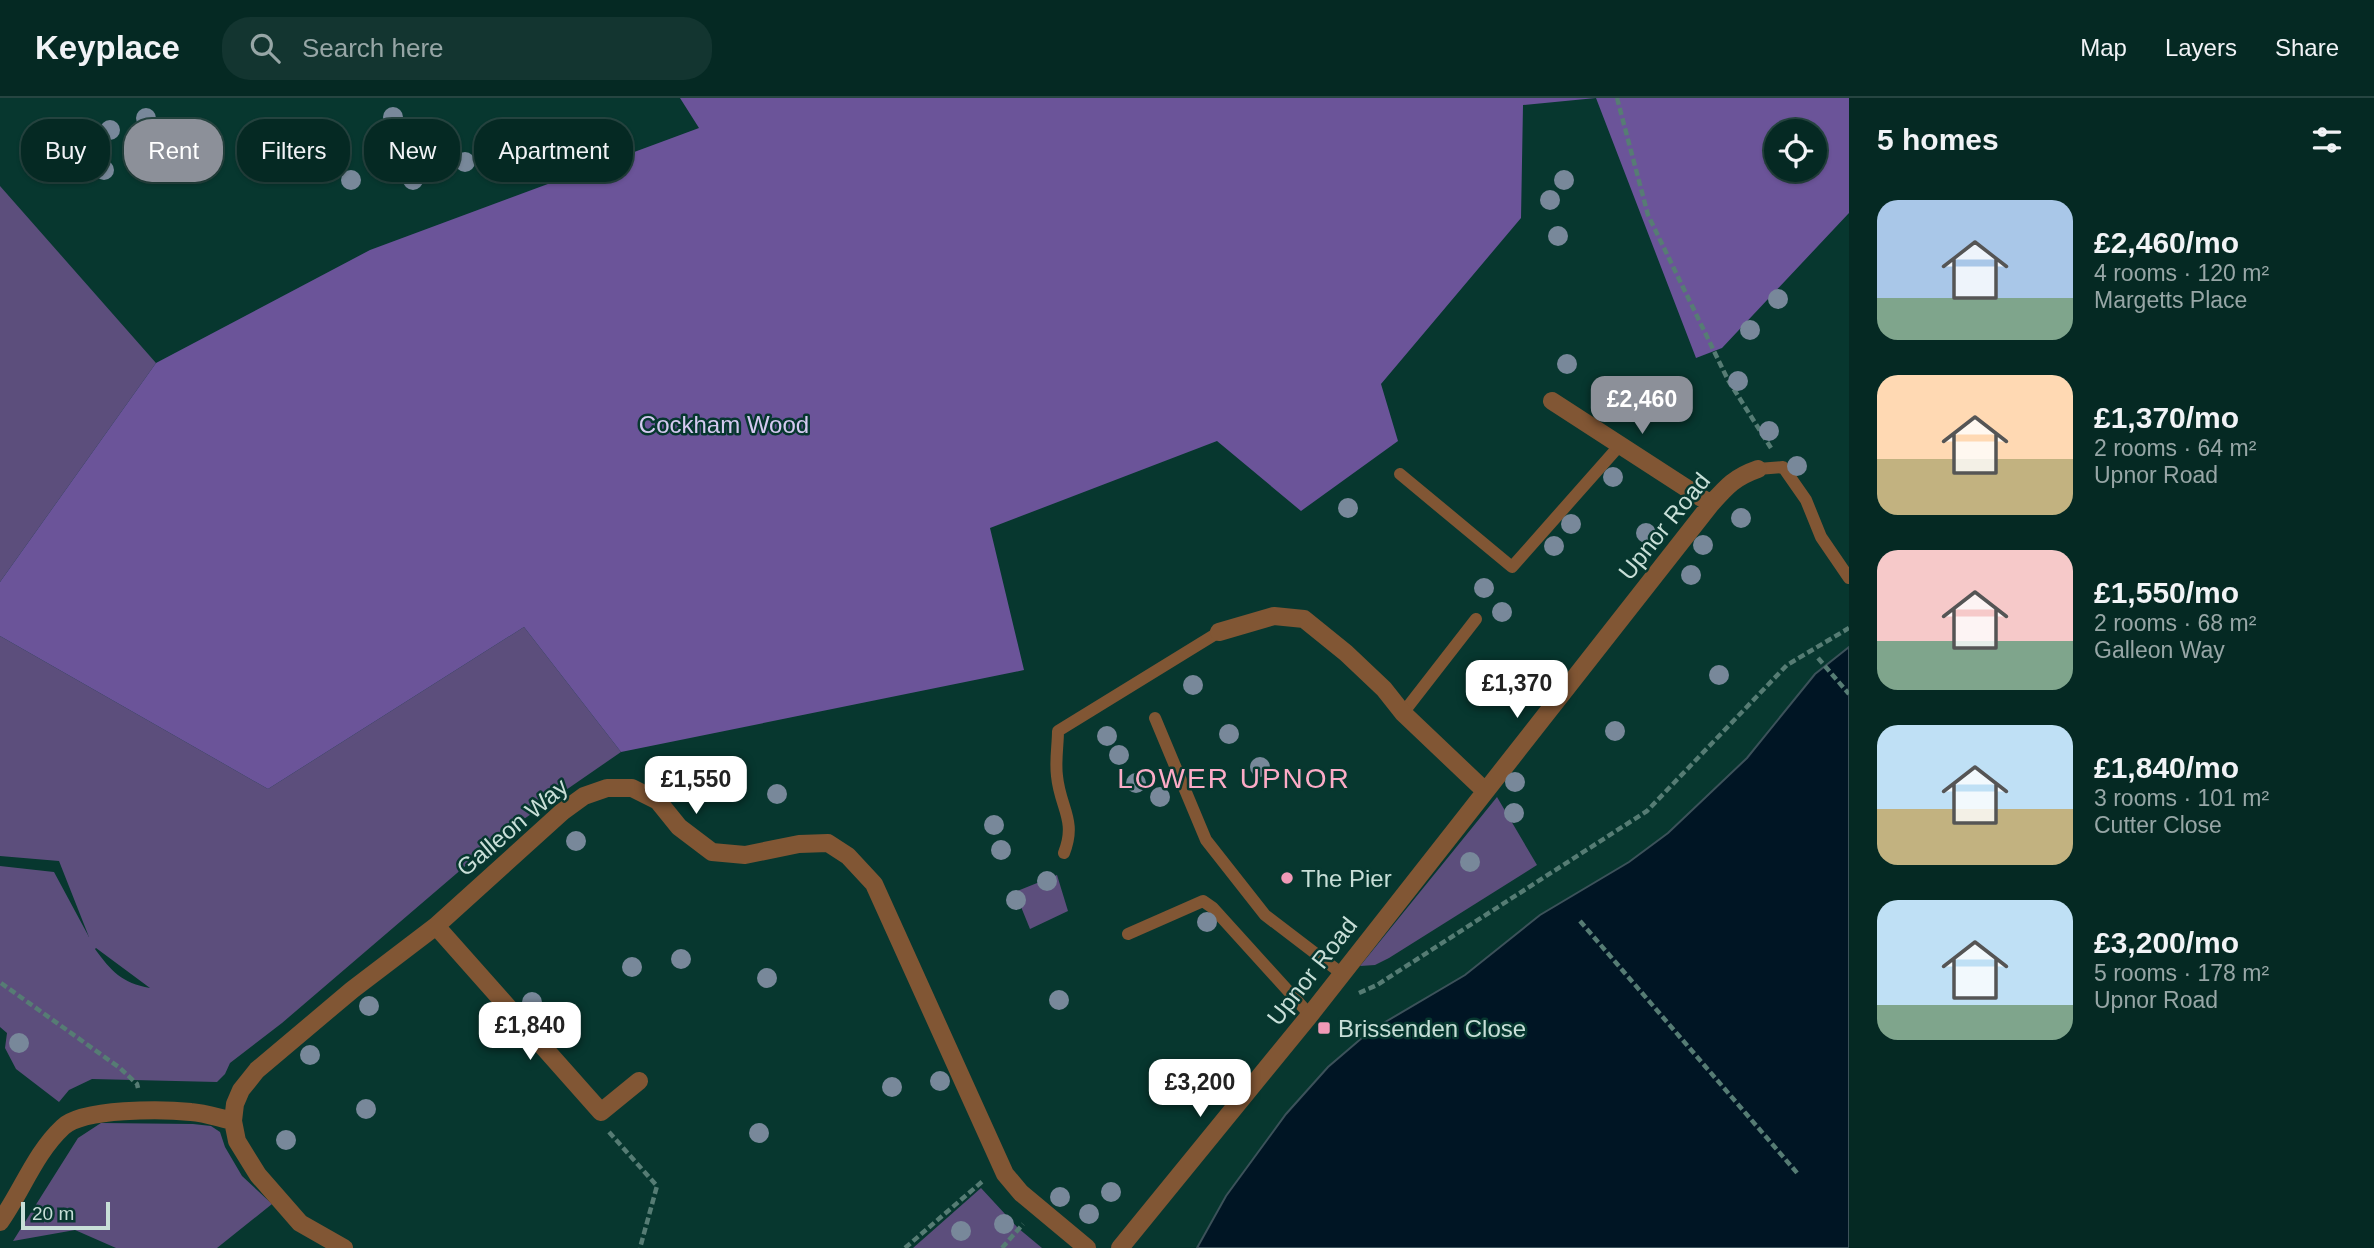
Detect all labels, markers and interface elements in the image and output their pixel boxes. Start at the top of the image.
search box [222,17,712,80]
text: Keyplace [35,29,180,66]
icon: search [246,29,284,67]
text: Search here [302,33,444,63]
text: Map [2080,34,2127,61]
text: Layers [2165,34,2237,61]
text: Share [2275,34,2339,61]
chip: Buy [21,119,110,182]
chip: Rent [124,119,223,182]
chip: Filters [237,119,350,182]
chip: New [364,119,460,182]
chip: Apartment [474,119,633,182]
map controls [1764,119,1827,182]
button: locate [1764,119,1827,182]
icon: filters [2308,121,2346,159]
text: 5 homes [1877,123,1999,156]
text: £2,460/mo [2094,226,2239,259]
icon: home [1933,228,2017,312]
text: 4 rooms · 120 m² [2094,260,2269,286]
text: Margetts Place [2094,287,2247,313]
pin: £2,460 [1585,376,1699,436]
text: £2,460 [1607,386,1677,412]
text: £1,370/mo [2094,401,2239,434]
icon: home [1933,403,2017,487]
park label: Cockham Wood [639,411,809,438]
text: 2 rooms · 64 m² [2094,435,2256,461]
text: Upnor Road [2094,462,2218,488]
street label: Upnor Road [1613,467,1715,585]
text: £1,550/mo [2094,576,2239,609]
icon: home [1933,578,2017,662]
text: 2 rooms · 68 m² [2094,610,2256,636]
text: Galleon Way [2094,637,2225,663]
pin: £1,370 [1460,660,1574,720]
text: £1,370 [1482,670,1552,696]
text: £1,840/mo [2094,751,2239,784]
icon: home [1933,753,2017,837]
pin: £1,550 [639,756,753,816]
district label: LOWER UPNOR [1117,763,1351,794]
text: £1,550 [661,766,731,792]
street label: Galleon Way [451,773,573,881]
text: 3 rooms · 101 m² [2094,785,2269,811]
text: Cutter Close [2094,812,2222,838]
place label: The Pier [1301,865,1392,892]
marker: The Pier [1279,870,1295,886]
street label: Upnor Road [1262,912,1362,1030]
text: £3,200/mo [2094,926,2239,959]
icon: home [1933,928,2017,1012]
text: 5 rooms · 178 m² [2094,960,2269,986]
text: Upnor Road [2094,987,2218,1013]
pin: £1,840 [473,1002,587,1062]
text: £1,840 [495,1012,565,1038]
place label: Brissenden Close [1338,1015,1526,1042]
marker: Brissenden Close [1316,1020,1332,1036]
pin: £3,200 [1143,1060,1257,1119]
text: £3,200 [1165,1069,1235,1095]
scale bar [21,1199,110,1231]
text: 20 m [32,1203,74,1224]

